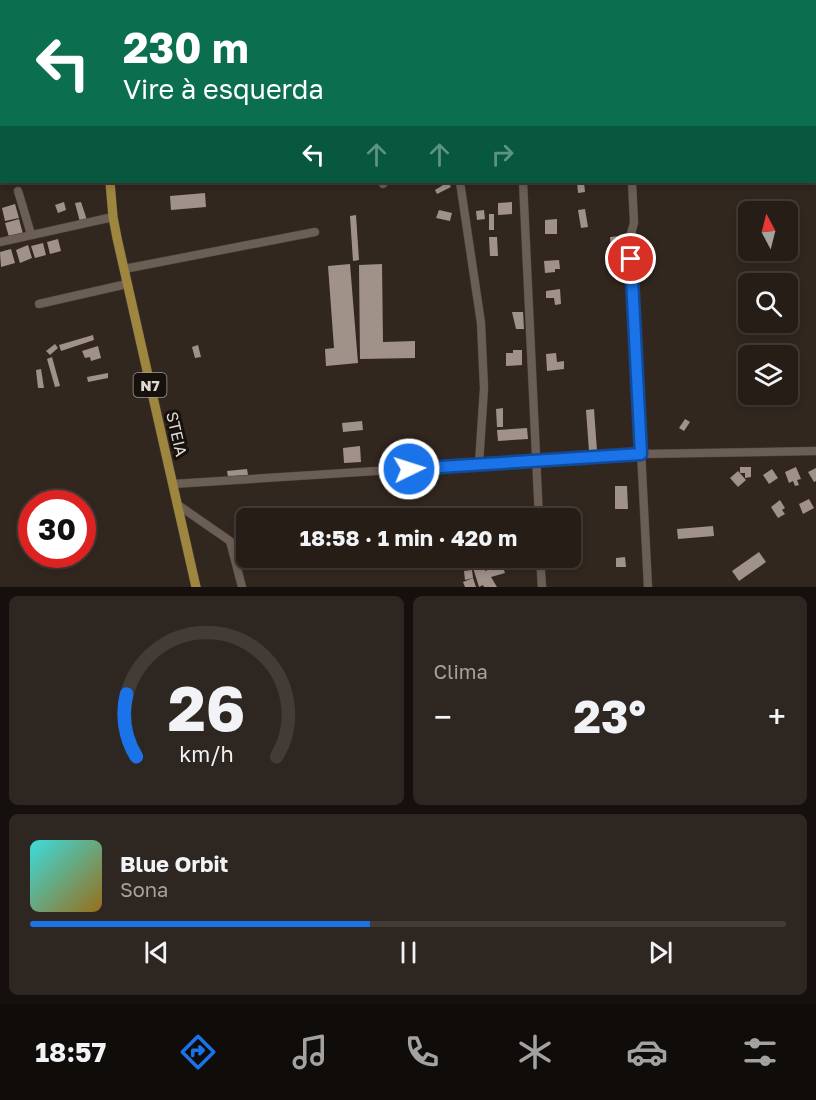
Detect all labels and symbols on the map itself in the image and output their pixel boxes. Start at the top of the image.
north arrow [738,201,798,261]
pin [605,233,656,284]
road number: N7 [134,373,166,397]
street label: STEIA [162,410,192,459]
position arrow [377,437,441,501]
speed limit sign: 30 [18,490,96,568]

